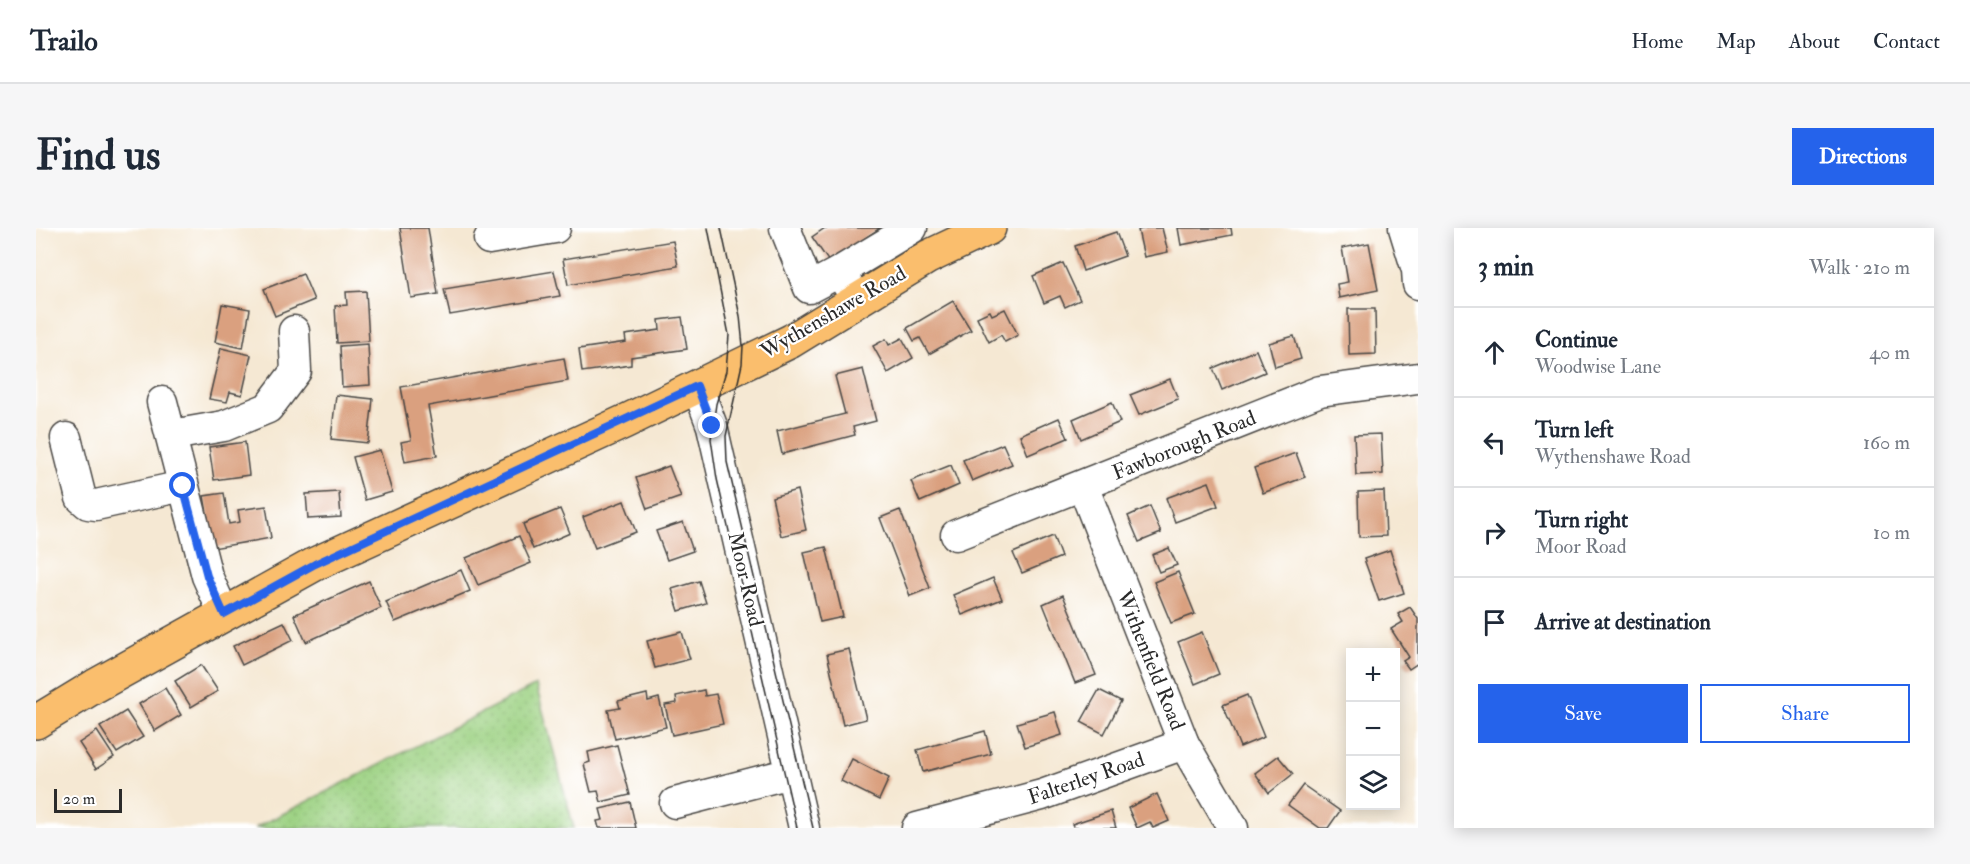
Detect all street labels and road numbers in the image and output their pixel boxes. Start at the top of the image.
street label: Wythenshawe Road [755,260,911,366]
street label: Fawborough Road [1108,404,1261,487]
street label: Moor Road [722,529,770,630]
street label: Withenfield Road [1110,585,1191,735]
street label: Falterley Road [1024,746,1149,811]

